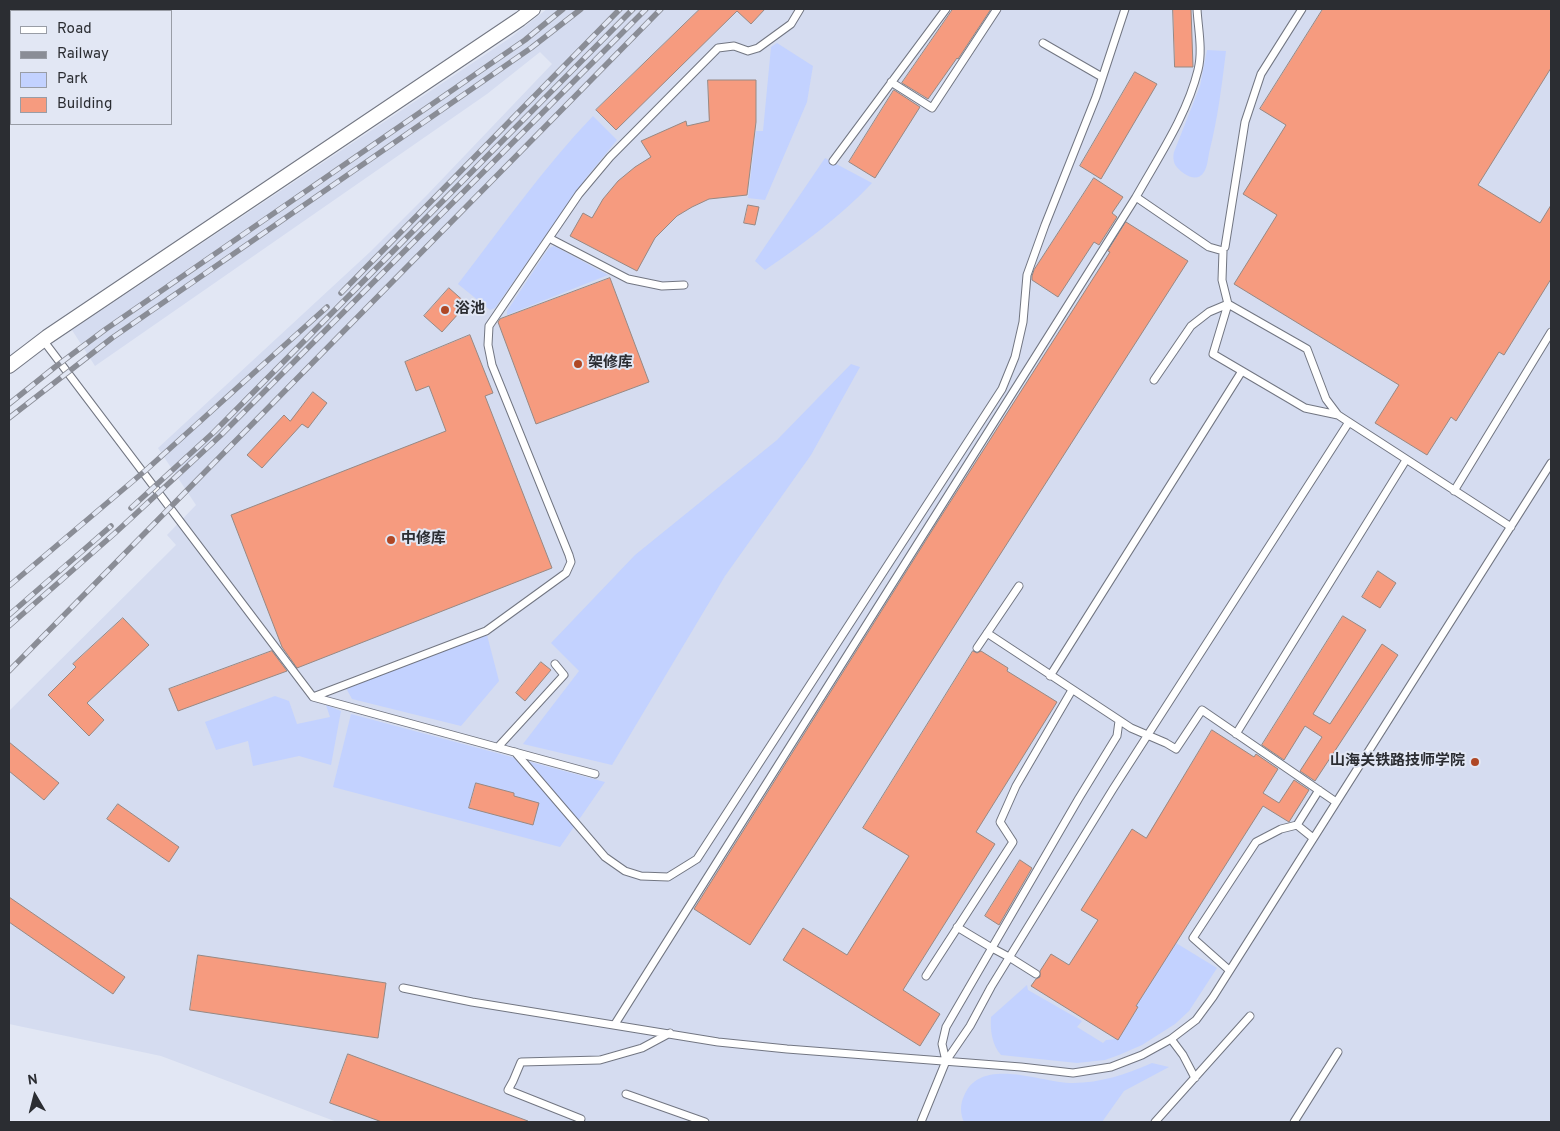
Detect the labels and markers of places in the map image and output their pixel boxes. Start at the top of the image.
place label: 浴池 [455,301,485,319]
marker: 浴池 [439,304,451,316]
place label: 架修库 [588,355,633,373]
marker: 架修库 [572,358,584,370]
place label: 中修库 [401,531,446,549]
marker: 中修库 [385,534,397,546]
place label: 山海关铁路技师学院 [1330,753,1465,771]
marker: 山海关铁路技师学院 [1469,756,1481,768]

